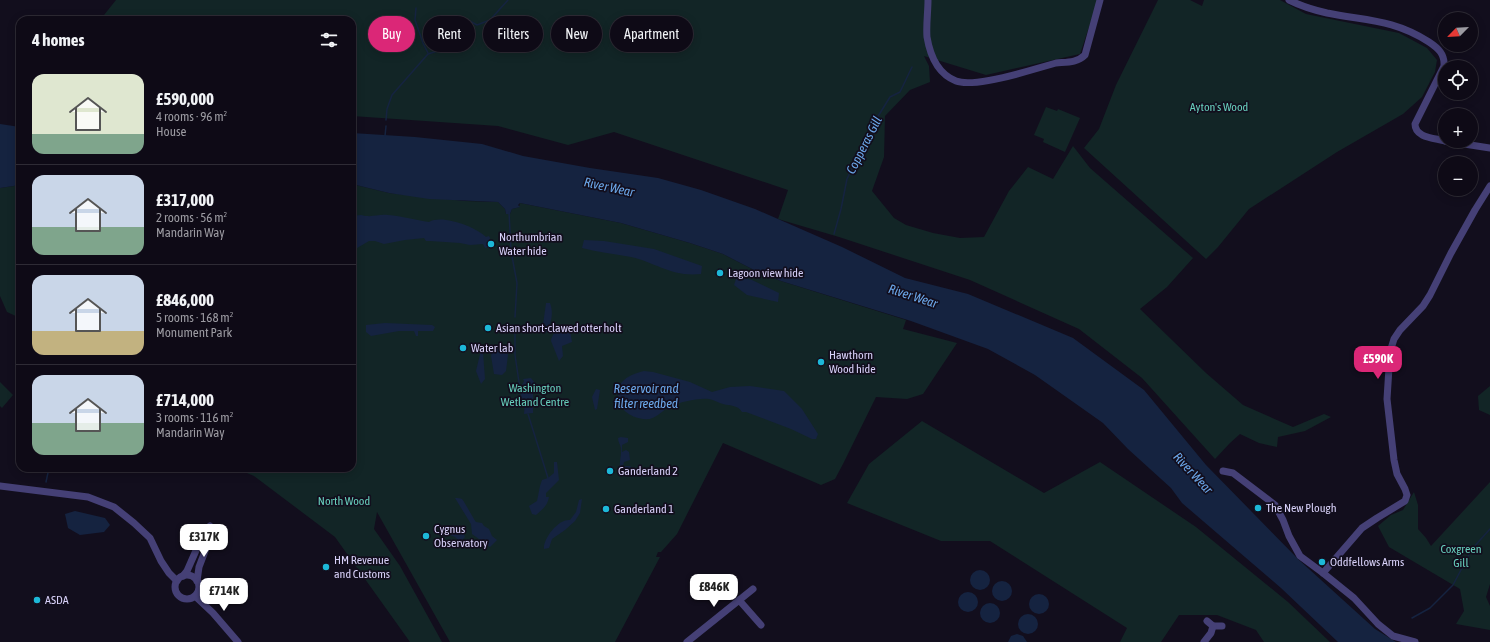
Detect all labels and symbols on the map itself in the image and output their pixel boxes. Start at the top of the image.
north arrow [1438,12,1478,52]
park label: Ayton's Wood [1190,100,1248,114]
water label: Copperas Gill [843,114,885,176]
water label: River Wear [583,174,637,200]
place label: Northumbrian Water hide [499,230,562,258]
marker: Northumbrian Water hide [486,239,496,249]
place label: Lagoon view hide [728,266,803,280]
marker: Lagoon view hide [715,268,725,278]
water label: River Wear [887,281,941,311]
place label: Asian short-clawed otter holt [496,321,622,335]
marker: Asian short-clawed otter holt [483,323,493,333]
place label: Water lab [471,341,514,355]
marker: Water lab [458,343,468,353]
pin: £590K [1350,346,1406,380]
place label: Hawthorn Wood hide [829,348,876,376]
marker: Hawthorn Wood hide [816,357,826,367]
park label: Washington Wetland Centre [501,381,569,409]
water label: Reservoir and filter reedbed [613,381,679,411]
water label: River Wear [1170,449,1217,498]
place label: Ganderland 2 [618,464,678,478]
marker: Ganderland 2 [605,466,615,476]
park label: North Wood [318,494,370,508]
place label: The New Plough [1266,501,1337,515]
place label: Ganderland 1 [614,502,674,516]
marker: The New Plough [1253,503,1263,513]
marker: Ganderland 1 [601,504,611,514]
place label: Cygnus Observatory [434,522,488,550]
pin: £317K [176,524,232,558]
marker: Cygnus Observatory [421,531,431,541]
park label: Coxgreen Gill [1440,542,1482,570]
place label: HM Revenue and Customs [334,553,390,581]
place label: Oddfellows Arms [1330,555,1404,569]
marker: Oddfellows Arms [1317,557,1327,567]
marker: HM Revenue and Customs [321,562,331,572]
pin: £846K [686,574,742,608]
pin: £714K [196,578,252,612]
place label: ASDA [45,593,69,607]
marker: ASDA [32,595,42,605]

